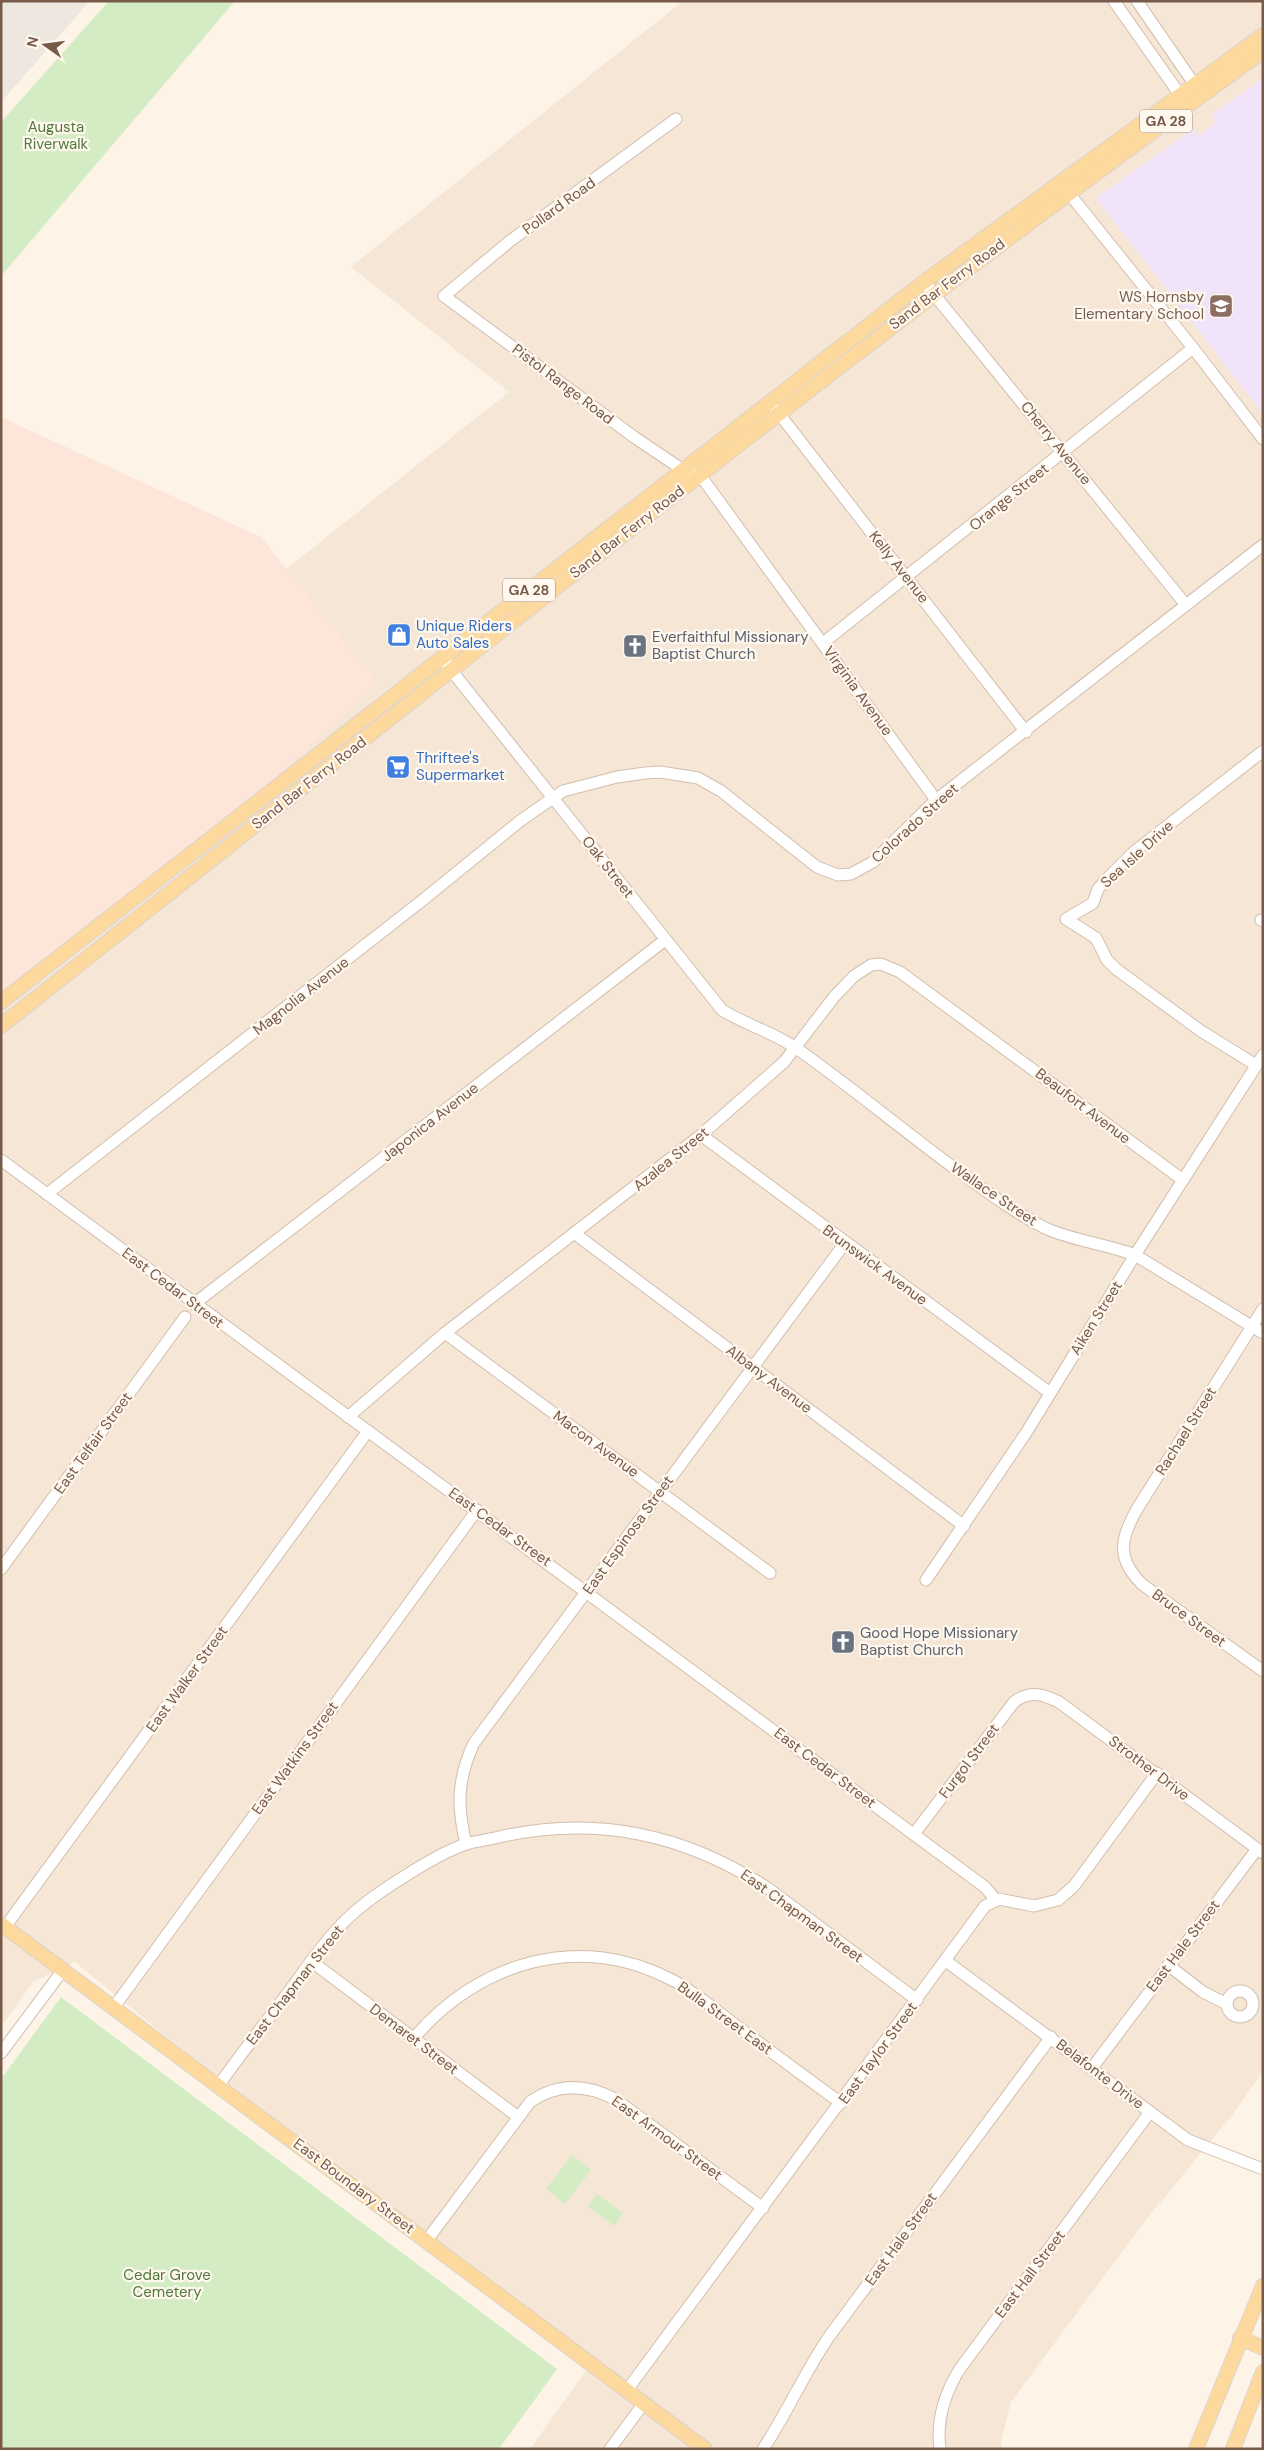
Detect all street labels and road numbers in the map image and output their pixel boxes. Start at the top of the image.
road number: GA 28 [1140,110,1192,132]
street label: Pollard Road [518,173,600,239]
street label: Sand Bar Ferry Road [885,234,1009,334]
street label: Pistol Range Road [508,339,618,429]
street label: Cherry Avenue [1016,397,1096,489]
street label: Orange Street [965,459,1053,535]
street label: Sand Bar Ferry Road [566,481,688,583]
street label: Kelly Avenue [864,527,934,607]
road number: GA 28 [503,578,555,602]
street label: Virginia Avenue [819,642,897,740]
street label: Sand Bar Ferry Road [248,732,370,834]
street label: Colorado Street [867,779,963,867]
street label: Sea Isle Drive [1096,816,1178,892]
street label: Oak Street [577,832,639,902]
street label: Magnolia Avenue [249,952,353,1040]
street label: Beaufort Avenue [1031,1064,1135,1148]
street label: Japonica Avenue [377,1078,483,1166]
street label: Azalea Street [629,1122,713,1196]
street label: Wallace Street [947,1158,1041,1230]
street label: Brunswick Avenue [818,1220,932,1310]
street label: East Cedar Street [118,1243,228,1333]
street label: Aiken Street [1065,1277,1127,1359]
street label: Albany Avenue [722,1340,816,1418]
street label: Rachael Street [1151,1383,1221,1479]
street label: East Telfair Street [49,1388,137,1498]
street label: Macon Avenue [549,1406,643,1482]
street label: East Espinosa Street [578,1471,678,1598]
street label: East Cedar Street [445,1483,556,1571]
street label: Bruce Street [1148,1584,1230,1652]
street label: East Walker Street [142,1622,232,1736]
street label: East Watkins Street [247,1697,343,1819]
street label: Furgol Street [934,1719,1004,1802]
street label: East Cedar Street [770,1723,880,1813]
street label: Strother Drive [1104,1731,1194,1805]
street label: East Chapman Street [737,1865,868,1967]
street label: East Hale Street [1142,1896,1224,1996]
street label: East Chapman Street [242,1921,348,2049]
street label: Bulla Street East [674,1977,777,2059]
street label: East Taylor Street [834,1998,922,2108]
street label: Demaret Street [366,1999,463,2079]
street label: Belafonte Drive [1052,2034,1148,2114]
street label: East Armour Street [608,2091,726,2185]
street label: East Boundary Street [289,2134,419,2238]
street label: East Hale Street [860,2188,942,2290]
street label: East Hall Street [990,2226,1070,2322]

